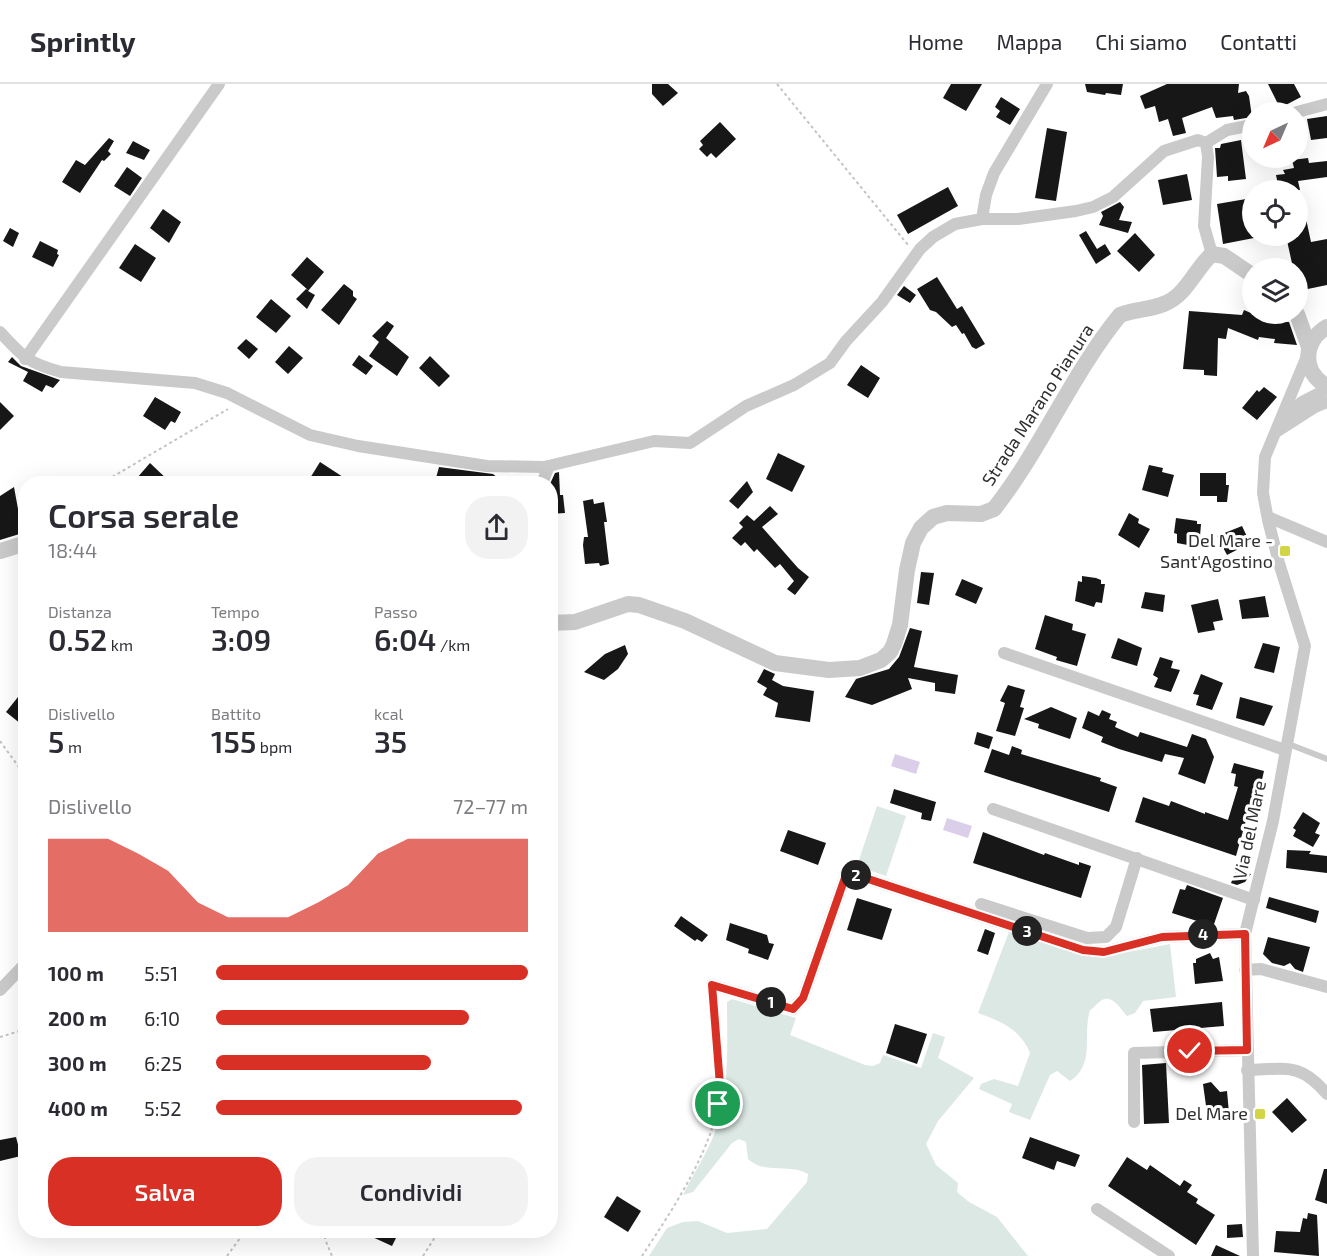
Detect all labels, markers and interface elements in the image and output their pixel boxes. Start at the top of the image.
text: Sprintly [30,24,136,58]
text: Home [908,29,964,54]
text: Mappa [997,29,1062,54]
text: Chi siamo [1095,29,1187,54]
text: Contatti [1220,29,1297,54]
north arrow [1242,102,1308,168]
map controls [1242,102,1308,324]
button: locate [1242,180,1308,246]
button: layers [1242,258,1308,324]
street label: Strada Marano Pianura [977,319,1098,489]
text: Corsa serale [48,495,239,535]
button: share [465,496,528,559]
place label: Del Mare - Sant'Agostino [1160,529,1273,572]
text: 18:44 [48,538,97,562]
marker: Del Mare - Sant'Agostino [1278,544,1292,558]
text: Distanza [48,602,112,621]
text: Tempo [211,602,259,621]
text: Passo [374,602,418,621]
text: 0.52 [48,621,107,657]
text: 3:09 [211,621,271,657]
text: 6:04 [374,621,436,657]
text: km [107,635,133,654]
text: /km [436,635,470,654]
text: Dislivello [48,704,115,723]
text: Battito [211,704,261,723]
text: kcal [374,704,403,723]
text: 5 [48,723,64,759]
text: 155 [211,723,256,759]
text: 35 [374,723,407,759]
text: m [64,737,82,756]
text: bpm [256,737,292,756]
street label: Via del Mare [1228,778,1270,881]
text: Dislivello [48,794,132,818]
text: 72–77 m [453,794,528,818]
pin: 2 [841,860,871,890]
text: 2 [851,865,861,884]
pin: 3 [1012,916,1042,946]
pin: 4 [1188,919,1218,949]
text: 3 [1022,921,1032,940]
text: 4 [1198,924,1208,943]
text: 100 m [48,961,104,985]
text: 5:51 [144,961,178,985]
pin: 1 [756,987,786,1017]
text: 1 [768,992,774,1011]
text: 200 m [48,1006,107,1030]
text: 6:10 [144,1006,180,1030]
pin [1164,1025,1215,1076]
icon: check [1173,1034,1206,1067]
text: 300 m [48,1051,107,1075]
text: 6:25 [144,1051,182,1075]
pin [692,1078,743,1129]
icon: arrive [701,1087,734,1120]
text: 400 m [48,1096,108,1120]
text: 5:52 [144,1096,181,1120]
place label: Del Mare [1175,1102,1248,1124]
marker: Del Mare [1253,1107,1267,1121]
button: Salva [48,1157,282,1226]
button: Condividi [294,1157,528,1226]

